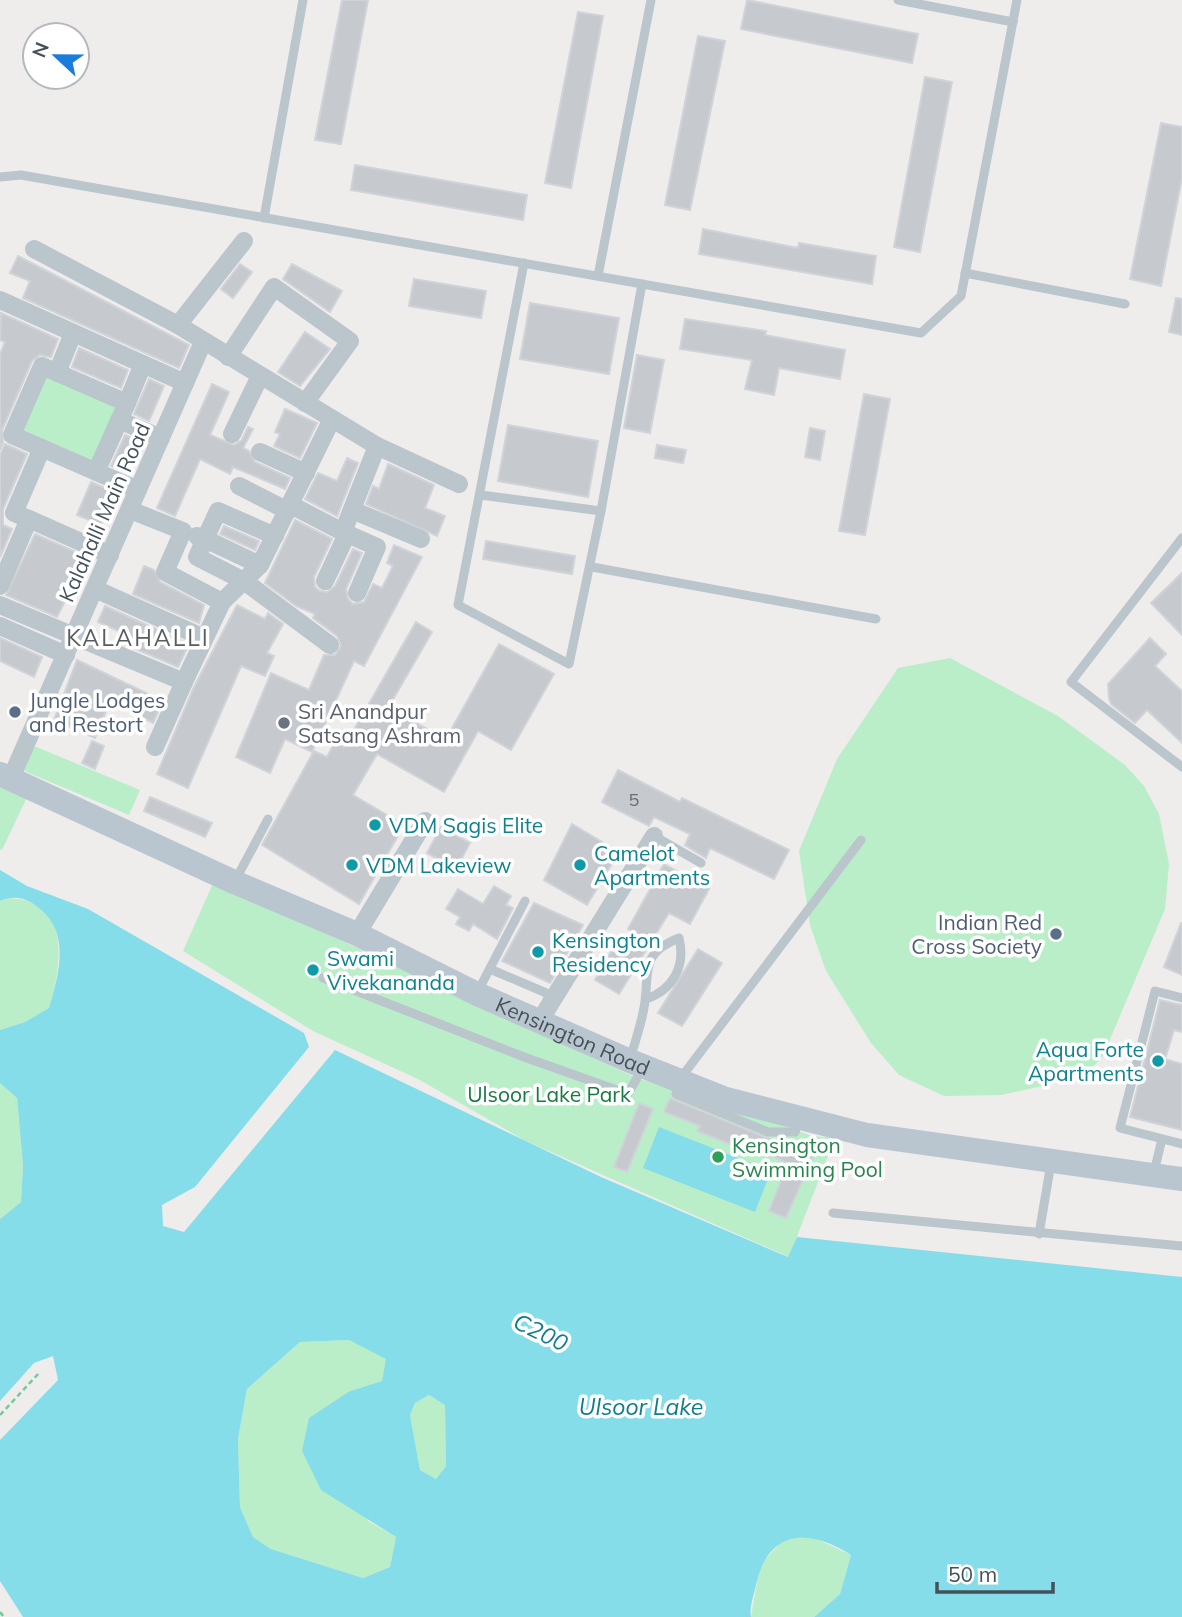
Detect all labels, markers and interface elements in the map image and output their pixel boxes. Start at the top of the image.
north arrow [21,21,91,91]
text: N [26,38,54,61]
street label: Kalahalli Main Road [53,418,155,606]
district label: KALAHALLI [66,623,210,652]
place label: Jungle Lodges and Restort [29,687,165,737]
place label: Sri Anandpur Satsang Ashram [298,698,461,748]
marker: Jungle Lodges and Restort [7,704,23,720]
marker: Sri Anandpur Satsang Ashram [276,715,292,731]
house number: 5 [629,788,640,811]
place label: VDM Sagis Elite [389,812,543,838]
marker: VDM Sagis Elite [367,817,383,833]
place label: Camelot Apartments [594,840,710,890]
place label: VDM Lakeview [366,852,511,878]
marker: VDM Lakeview [344,857,360,873]
marker: Camelot Apartments [572,857,588,873]
place label: Indian Red Cross Society [911,909,1042,959]
marker: Indian Red Cross Society [1048,926,1064,942]
place label: Kensington Residency [552,927,661,977]
marker: Kensington Residency [530,944,546,960]
place label: Swami Vivekananda [327,945,455,995]
marker: Swami Vivekananda [305,962,321,978]
street label: Kensington Road [492,991,654,1081]
place label: Aqua Forte Apartments [1028,1036,1144,1086]
marker: Aqua Forte Apartments [1150,1053,1166,1069]
park label: Ulsoor Lake Park [467,1081,631,1107]
place label: Kensington Swimming Pool [732,1132,883,1182]
marker: Kensington Swimming Pool [710,1149,726,1165]
water label: C200 [509,1306,573,1358]
water label: Ulsoor Lake [579,1392,703,1421]
scale bar [937,1550,1052,1594]
text: 50 m [948,1561,997,1587]

